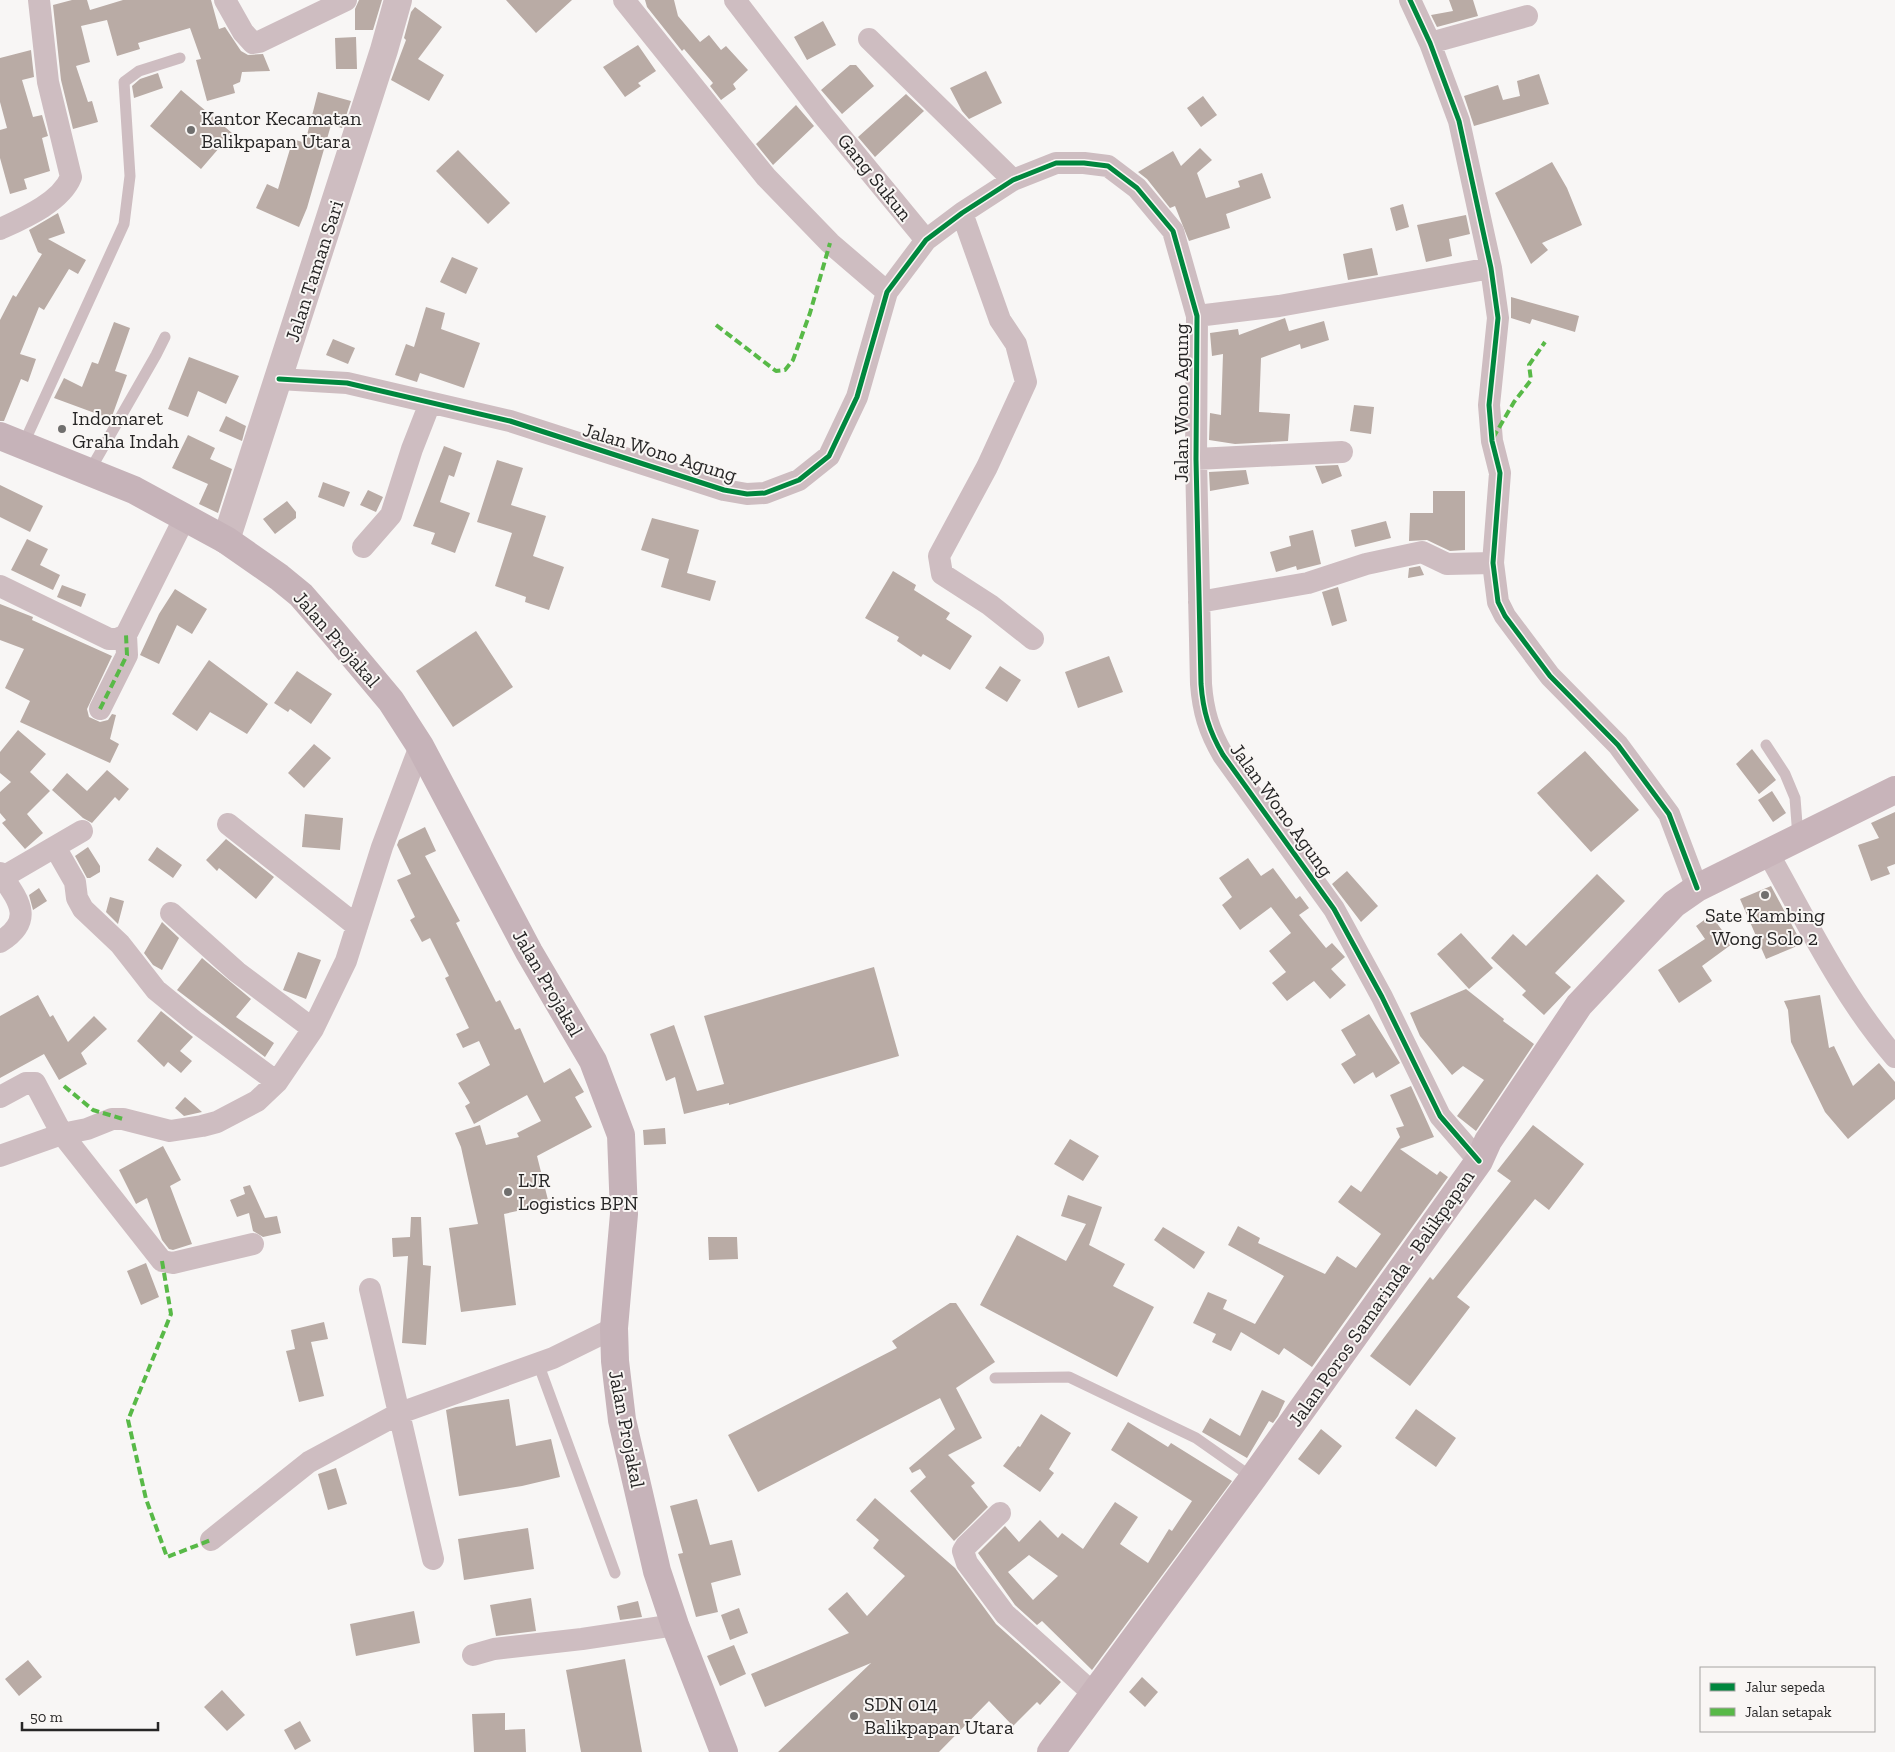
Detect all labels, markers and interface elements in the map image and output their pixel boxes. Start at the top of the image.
place label: Kantor Kecamatan Balikpapan Utara [201,106,362,153]
marker: Kantor Kecamatan Balikpapan Utara [185,124,197,136]
street label: Gang Sukun [833,128,918,226]
street label: Jalan Taman Sari [280,197,348,345]
street label: Jalan Wono Agung [1169,323,1193,483]
place label: Indomaret Graha Indah [72,406,180,453]
street label: Jalan Wono Agung [580,417,740,487]
marker: Indomaret Graha Indah [56,423,68,435]
street label: Jalan Projakal [289,586,385,692]
street label: Jalan Wono Agung [1225,738,1339,882]
marker: Sate Kambing Wong Solo 2 [1759,889,1771,901]
place label: Sate Kambing Wong Solo 2 [1705,903,1825,950]
street label: Jalan Projakal [508,925,588,1041]
street label: Jalan Poros Samarinda - Balikpapan [1283,1165,1479,1431]
place label: LJR Logistics BPN [518,1168,638,1215]
marker: LJR Logistics BPN [502,1186,514,1198]
street label: Jalan Projakal [604,1368,650,1490]
legend [1700,1667,1875,1732]
text: Jalur sepeda [1745,1678,1825,1696]
place label: SDN 014 Balikpapan Utara [864,1692,1014,1739]
scale bar [22,1700,159,1732]
text: Jalan setapak [1745,1703,1832,1721]
text: 50 m [30,1708,63,1726]
marker: SDN 014 Balikpapan Utara [848,1710,860,1722]

